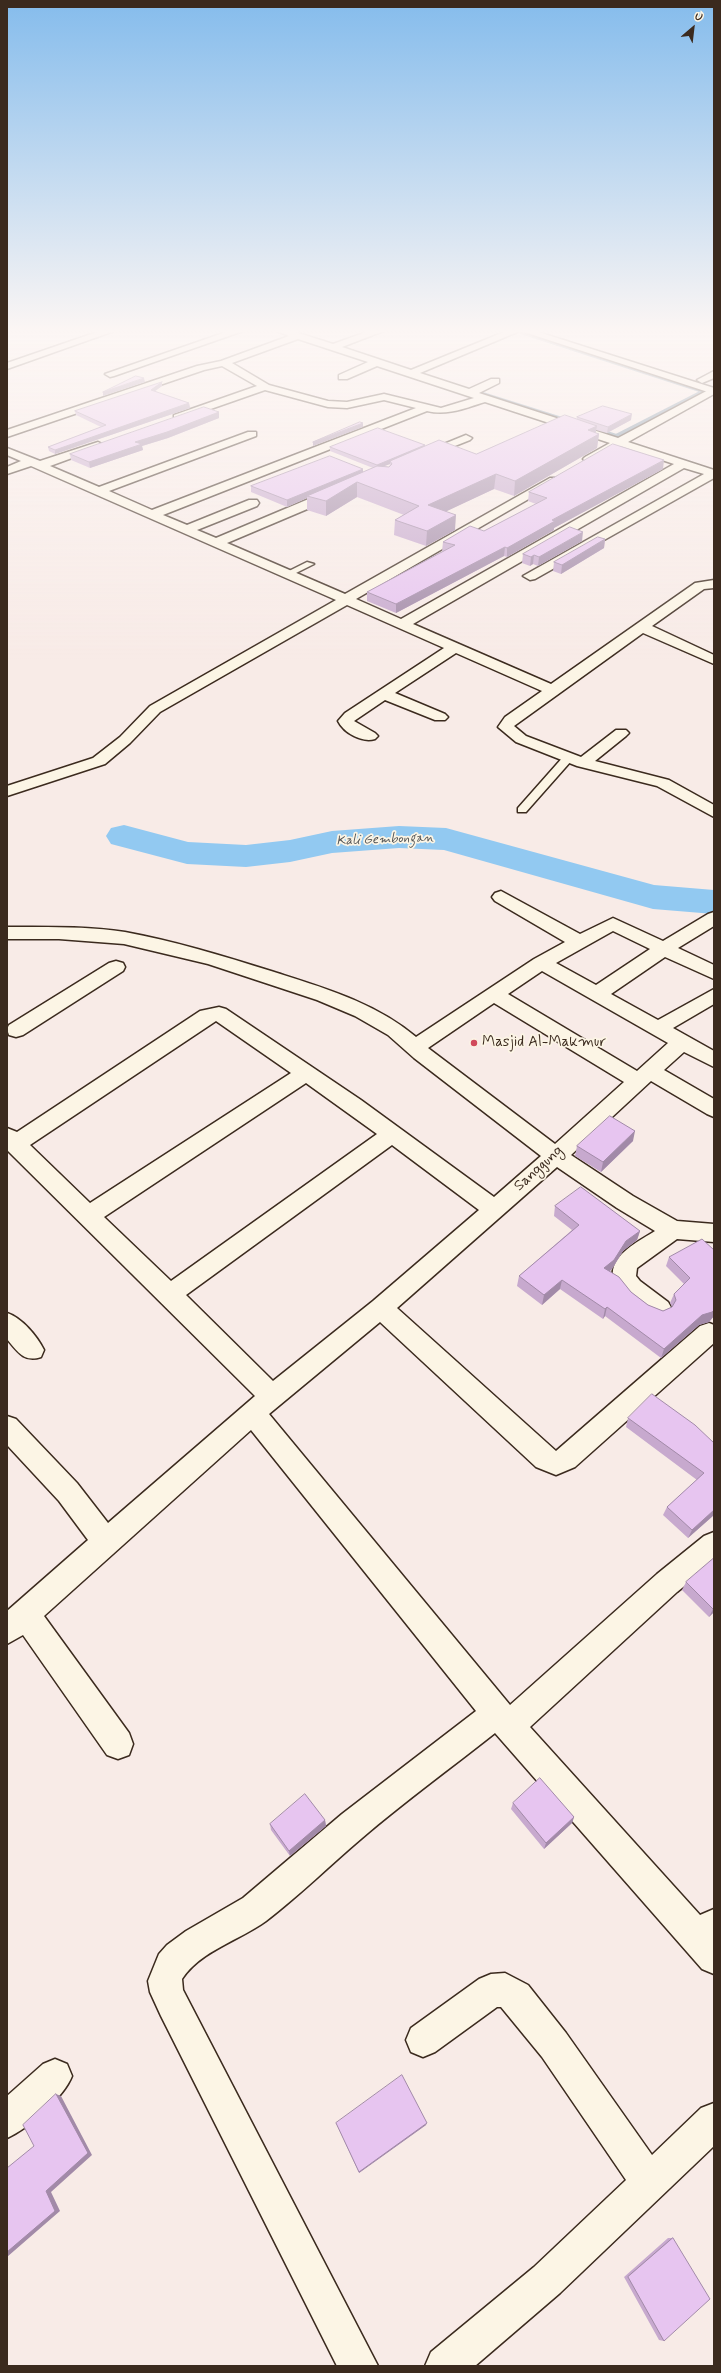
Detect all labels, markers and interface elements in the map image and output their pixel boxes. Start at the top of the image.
north arrow [673,8,713,48]
text: U [692,10,705,25]
water label: Kali Gembongan [336,831,434,849]
place label: Masjid Al-Makmur [482,1034,606,1052]
marker: Masjid Al-Makmur [469,1038,479,1048]
street label: Sanggung [511,1142,567,1196]

